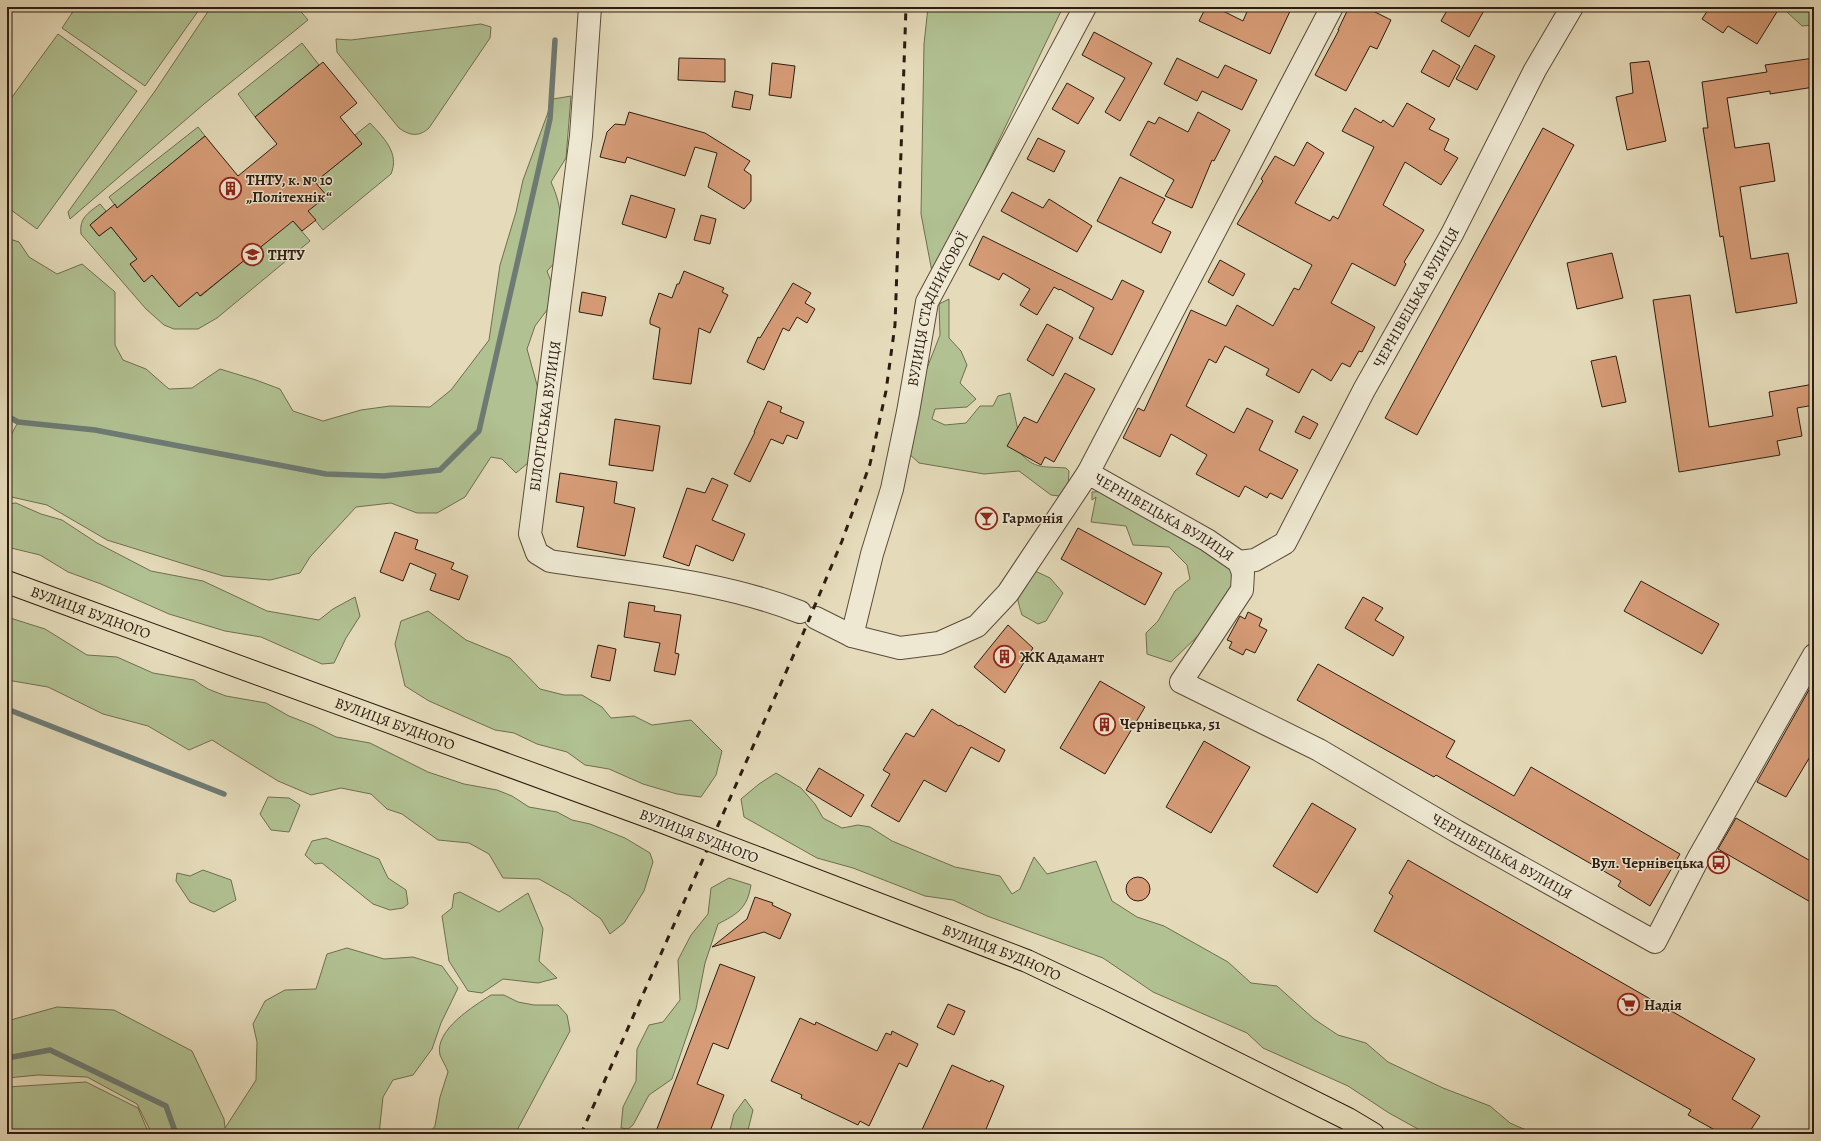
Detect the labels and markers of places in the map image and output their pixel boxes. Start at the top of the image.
place label: ТНТУ, к. № 10 „Політехнік“ [246,170,333,207]
building icon: ТНТУ, к. № 10 „Політехнік“ [218,176,244,202]
school or university icon: ТНТУ [239,242,265,268]
place label: ТНТУ [268,245,305,265]
bar icon: Гармонія [974,505,1000,531]
place label: Гармонія [1002,508,1063,528]
building icon: ЖК Адамант [991,644,1017,670]
place label: ЖК Адамант [1020,647,1104,667]
building icon: Чернівецька, 51 [1091,711,1117,737]
place label: Чернівецька, 51 [1120,714,1221,734]
bus stop icon: Вул. Чернівецька [1706,850,1732,876]
place label: Вул. Чернівецька [1591,853,1705,873]
supermarket icon: Надія [1616,992,1642,1018]
place label: Надія [1644,995,1682,1015]

